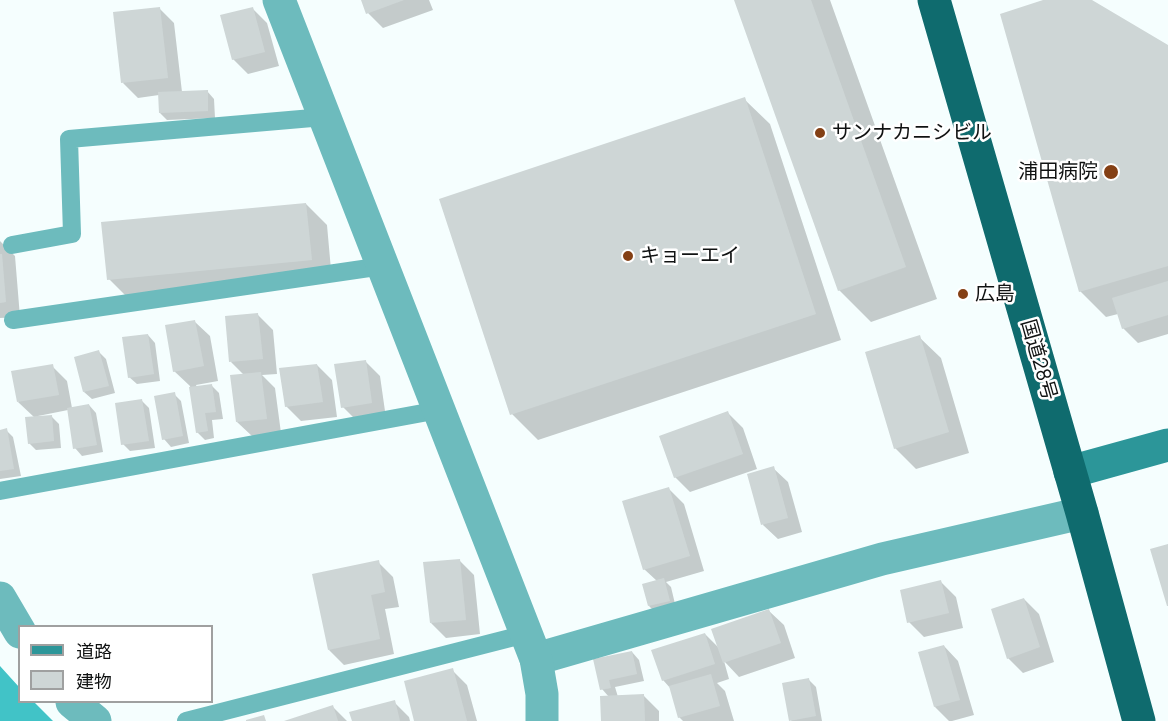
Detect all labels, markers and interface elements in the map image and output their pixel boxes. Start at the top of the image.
place label: サンナカニシビル [832,121,992,145]
marker: サンナカニシビル [813,126,827,140]
place label: 浦田病院 [1018,160,1098,184]
marker: 浦田病院 [1102,163,1120,181]
place label: キョーエイ [640,244,740,268]
marker: キョーエイ [621,249,635,263]
place label: 広島 [975,282,1015,306]
marker: 広島 [956,287,970,301]
street label: 国道28号 [1015,317,1061,403]
legend [18,625,213,703]
text: 道路 [76,639,112,663]
text: 建物 [76,669,112,693]

